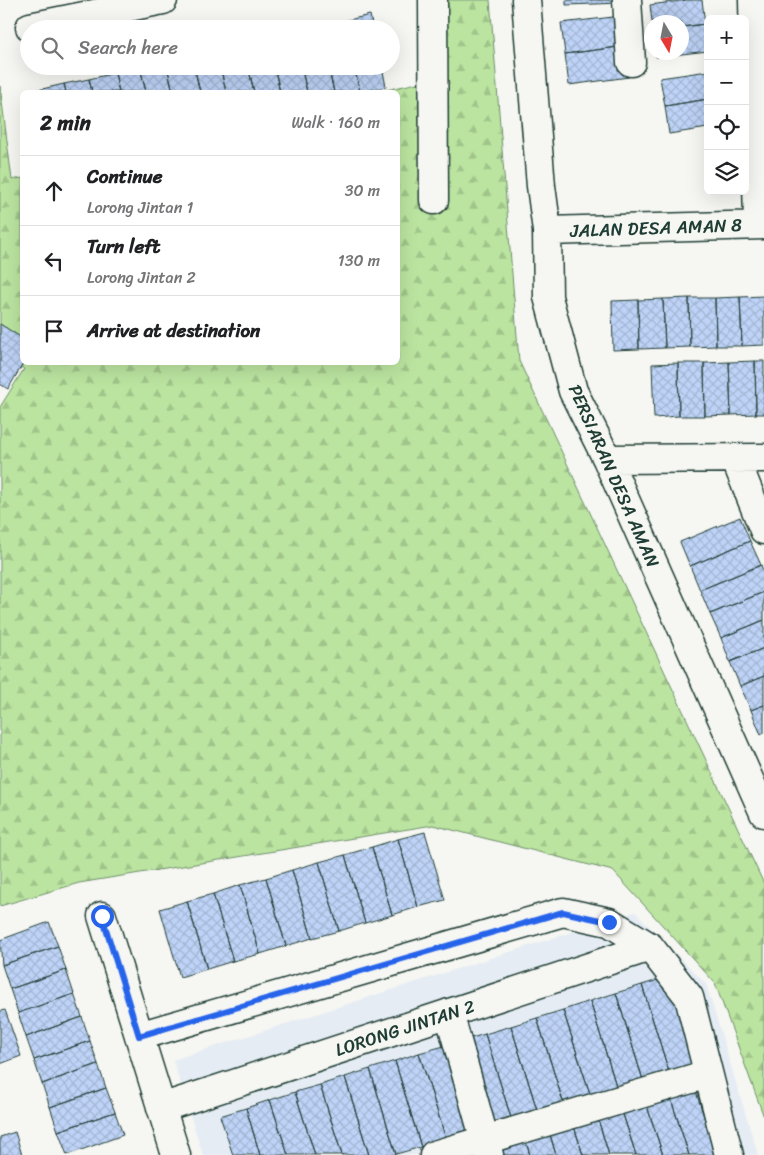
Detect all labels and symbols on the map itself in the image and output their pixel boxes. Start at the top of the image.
north arrow [644,15,689,60]
street label: JALAN DESA AMAN 8 [568,209,743,247]
street label: PERSIARAN DESA AMAN [559,379,669,573]
route start [91,905,114,928]
route end [598,911,621,934]
street label: LORONG JINTAN 2 [331,990,479,1066]

